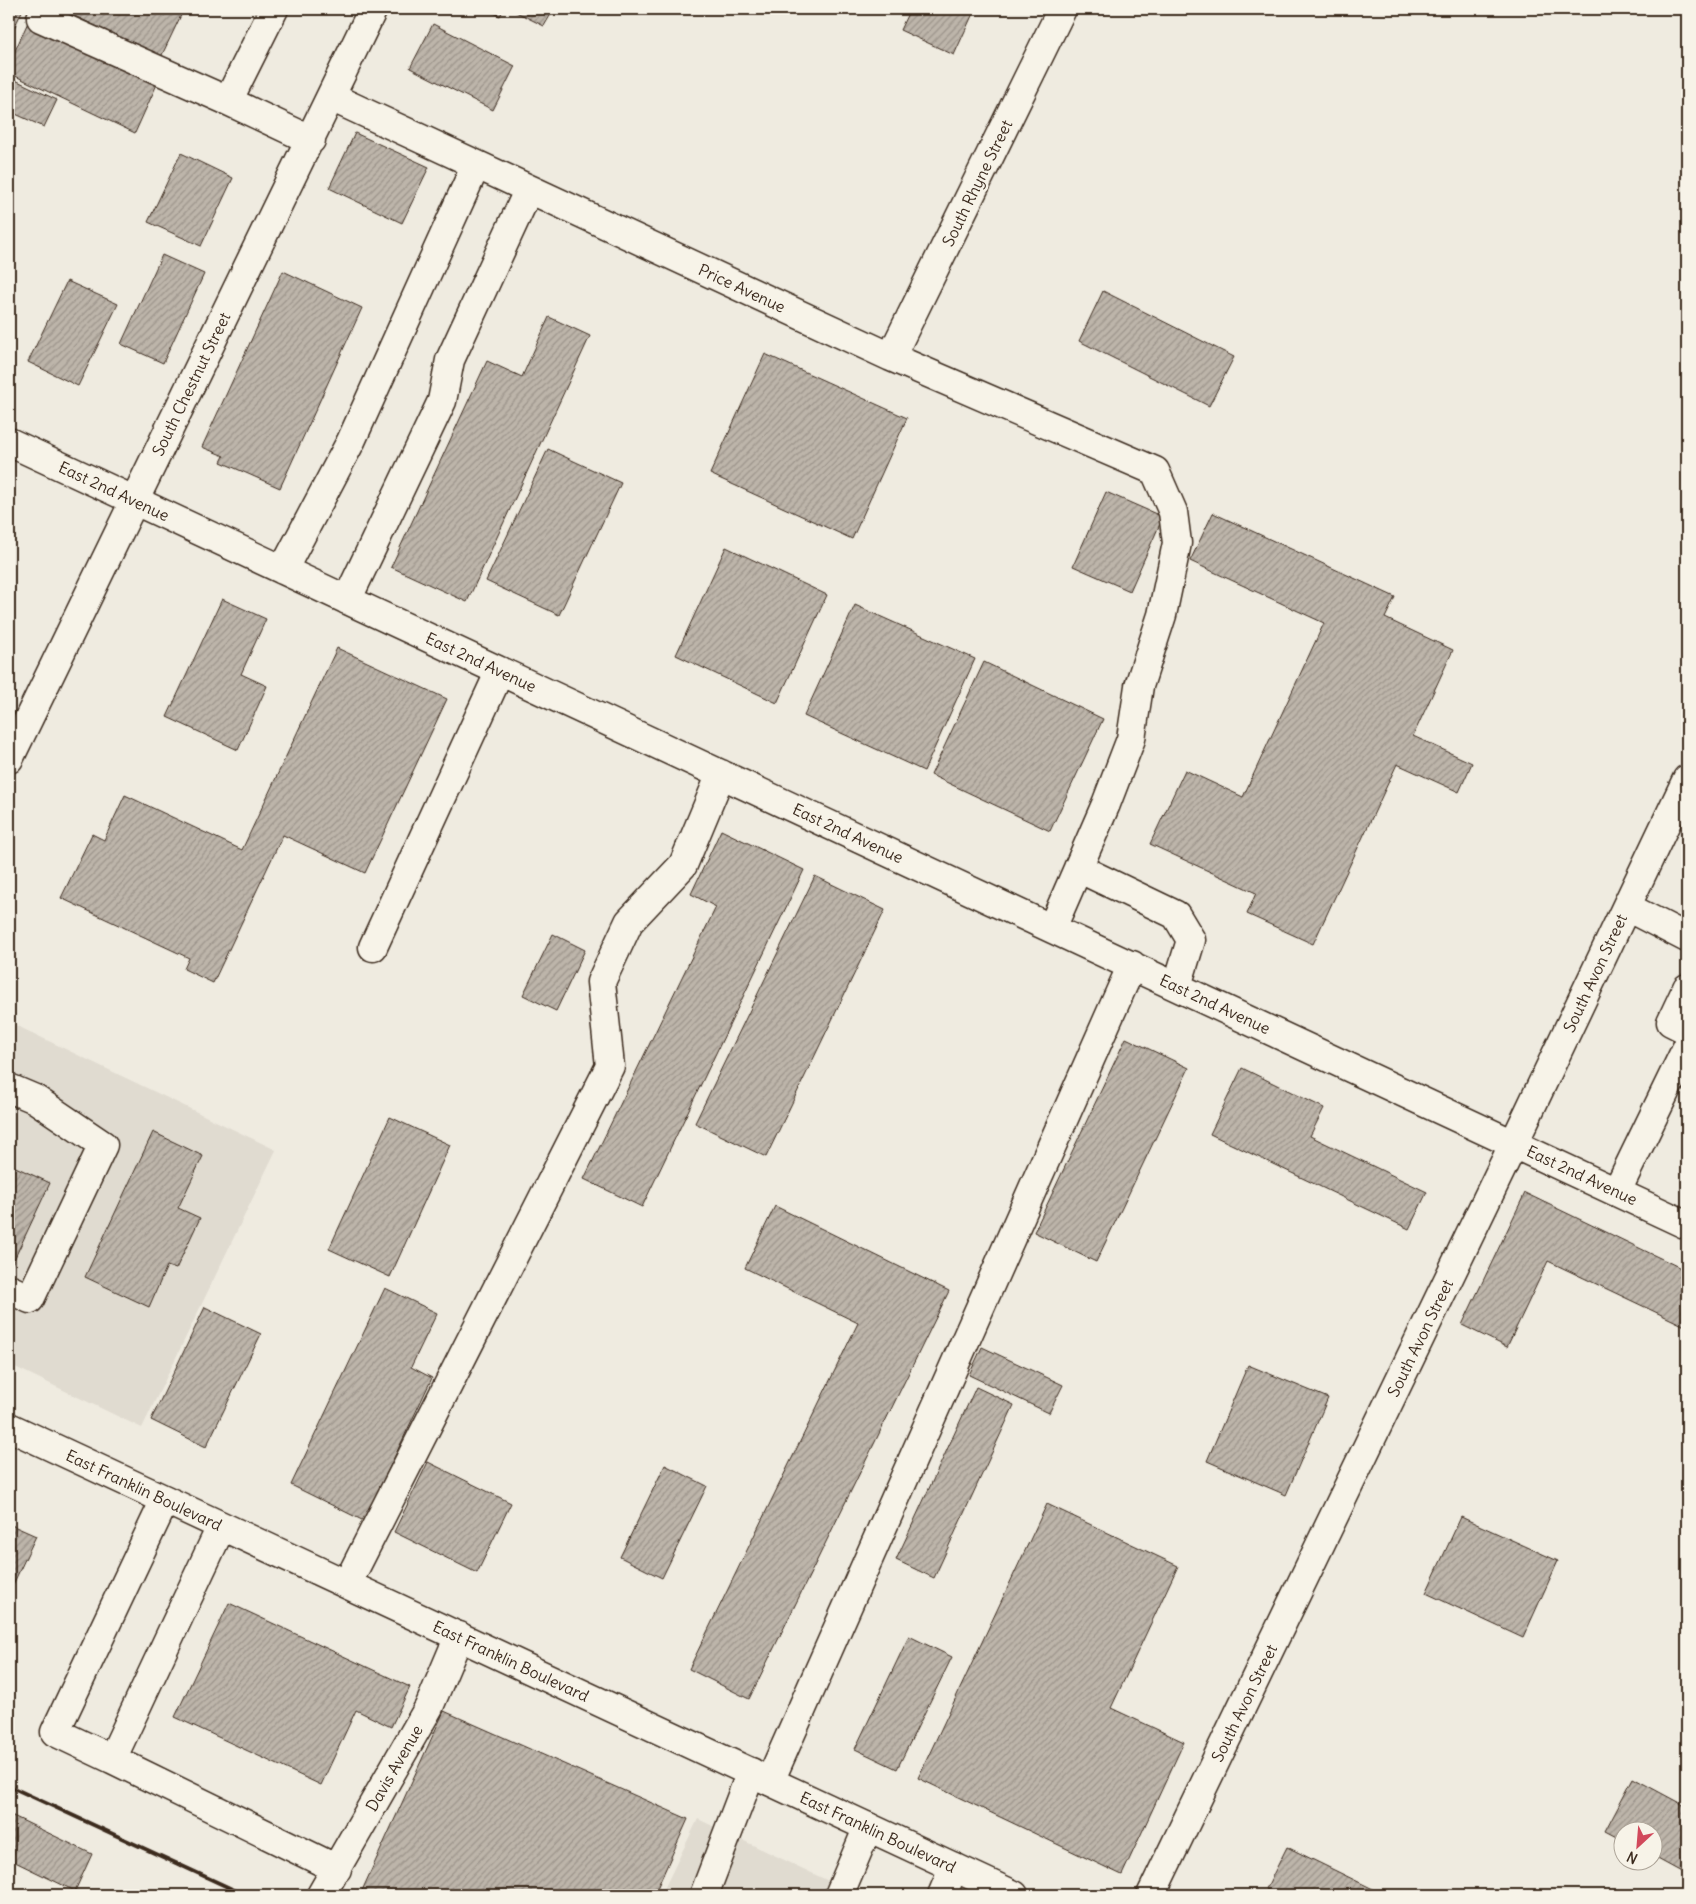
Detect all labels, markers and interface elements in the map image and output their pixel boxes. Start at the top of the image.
street label: South Rhyne Street [938,116,1017,250]
street label: Price Avenue [695,259,789,317]
street label: South Chestnut Street [148,308,235,459]
street label: East 2nd Avenue [56,457,172,525]
street label: East 2nd Avenue [423,628,539,696]
street label: East 2nd Avenue [790,799,906,867]
street label: South Avon Street [1559,910,1631,1035]
street label: East 2nd Avenue [1157,970,1273,1038]
street label: East 2nd Avenue [1524,1141,1640,1209]
street label: South Avon Street [1383,1275,1457,1400]
street label: East Franklin Boulevard [63,1445,225,1535]
street label: East Franklin Boulevard [430,1616,592,1706]
street label: South Avon Street [1207,1640,1281,1765]
street label: Davis Avenue [361,1721,427,1815]
street label: East Franklin Boulevard [797,1787,959,1877]
north arrow [1614,1822,1664,1872]
text: N [1624,1847,1641,1868]

